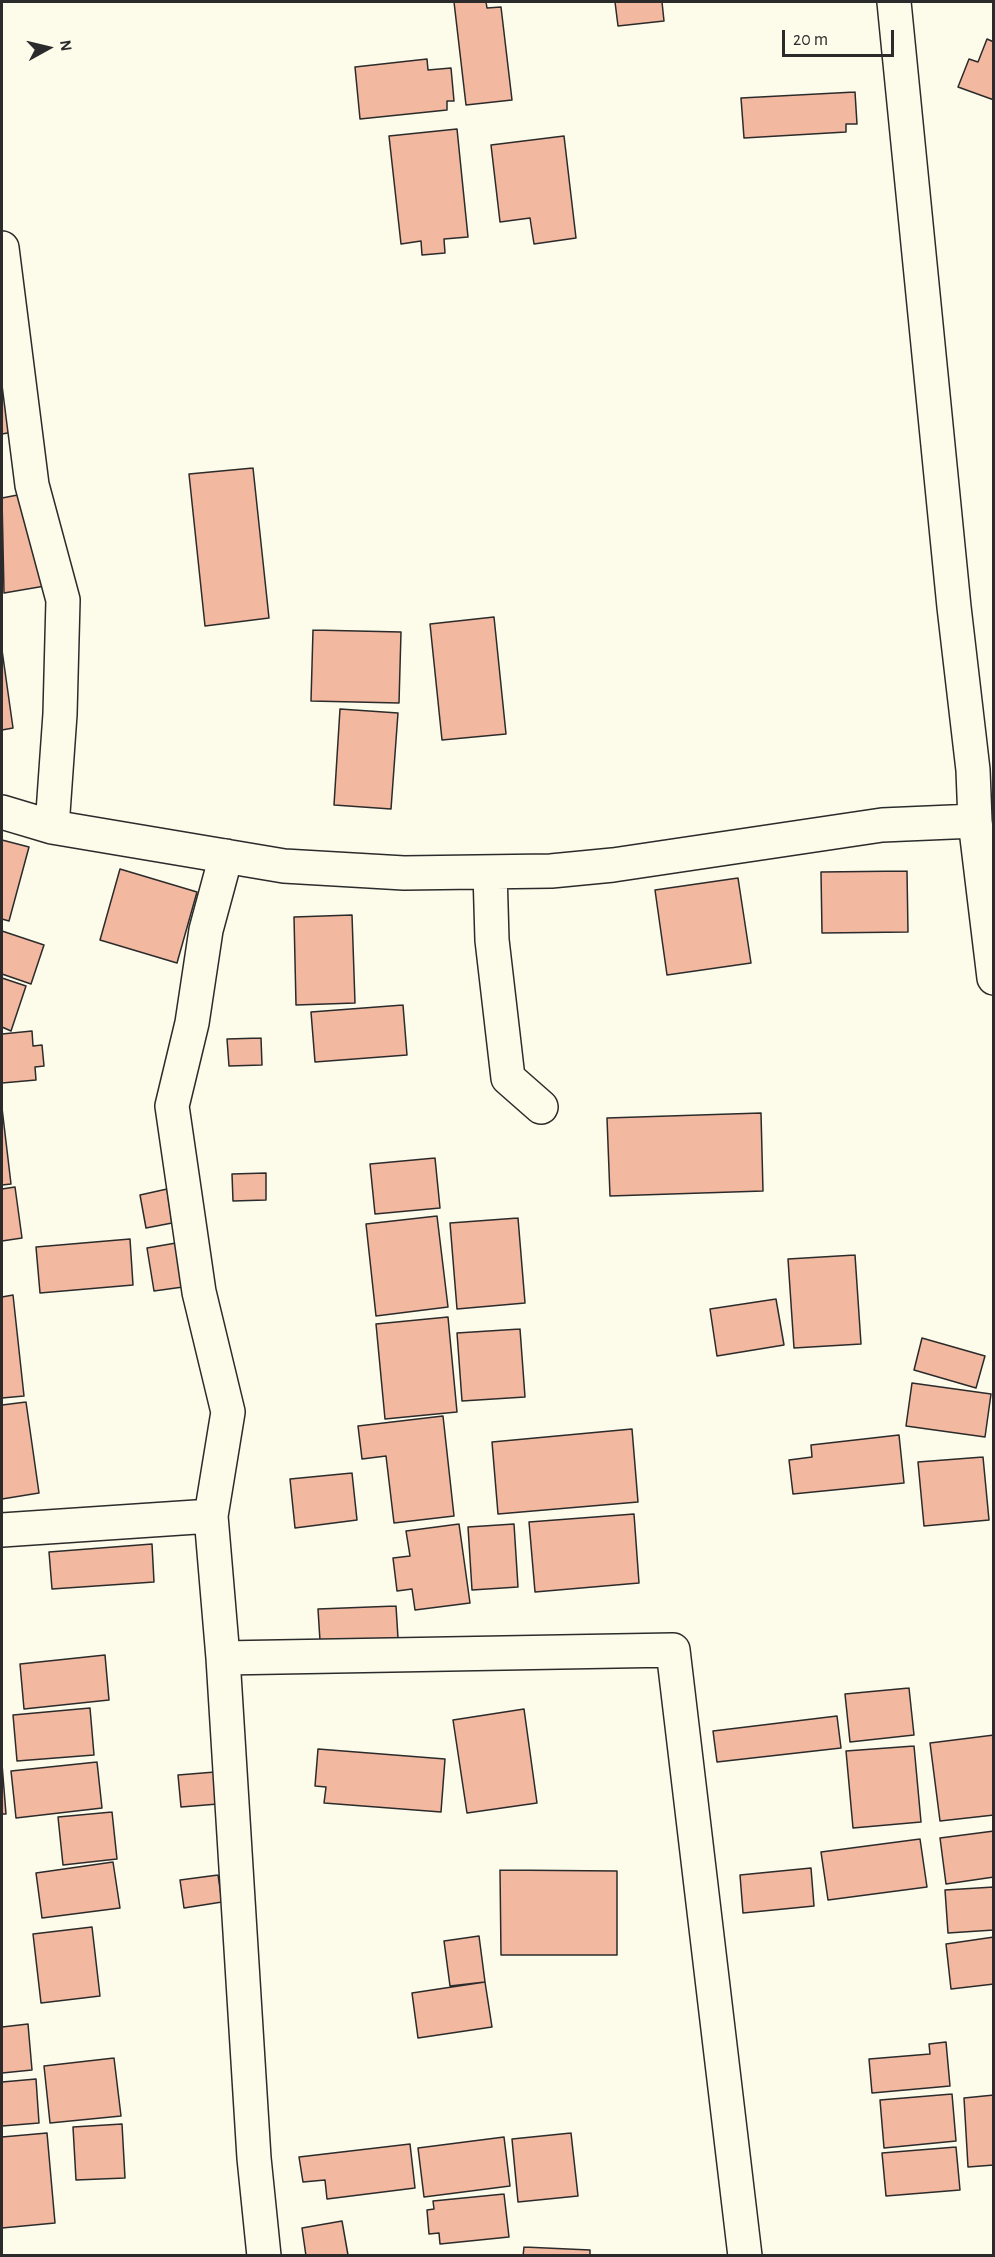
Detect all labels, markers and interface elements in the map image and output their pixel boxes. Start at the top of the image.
north arrow [18,18,78,78]
scale bar [785,18,898,56]
text: 20 m [793,31,828,49]
text: N [57,39,75,52]

